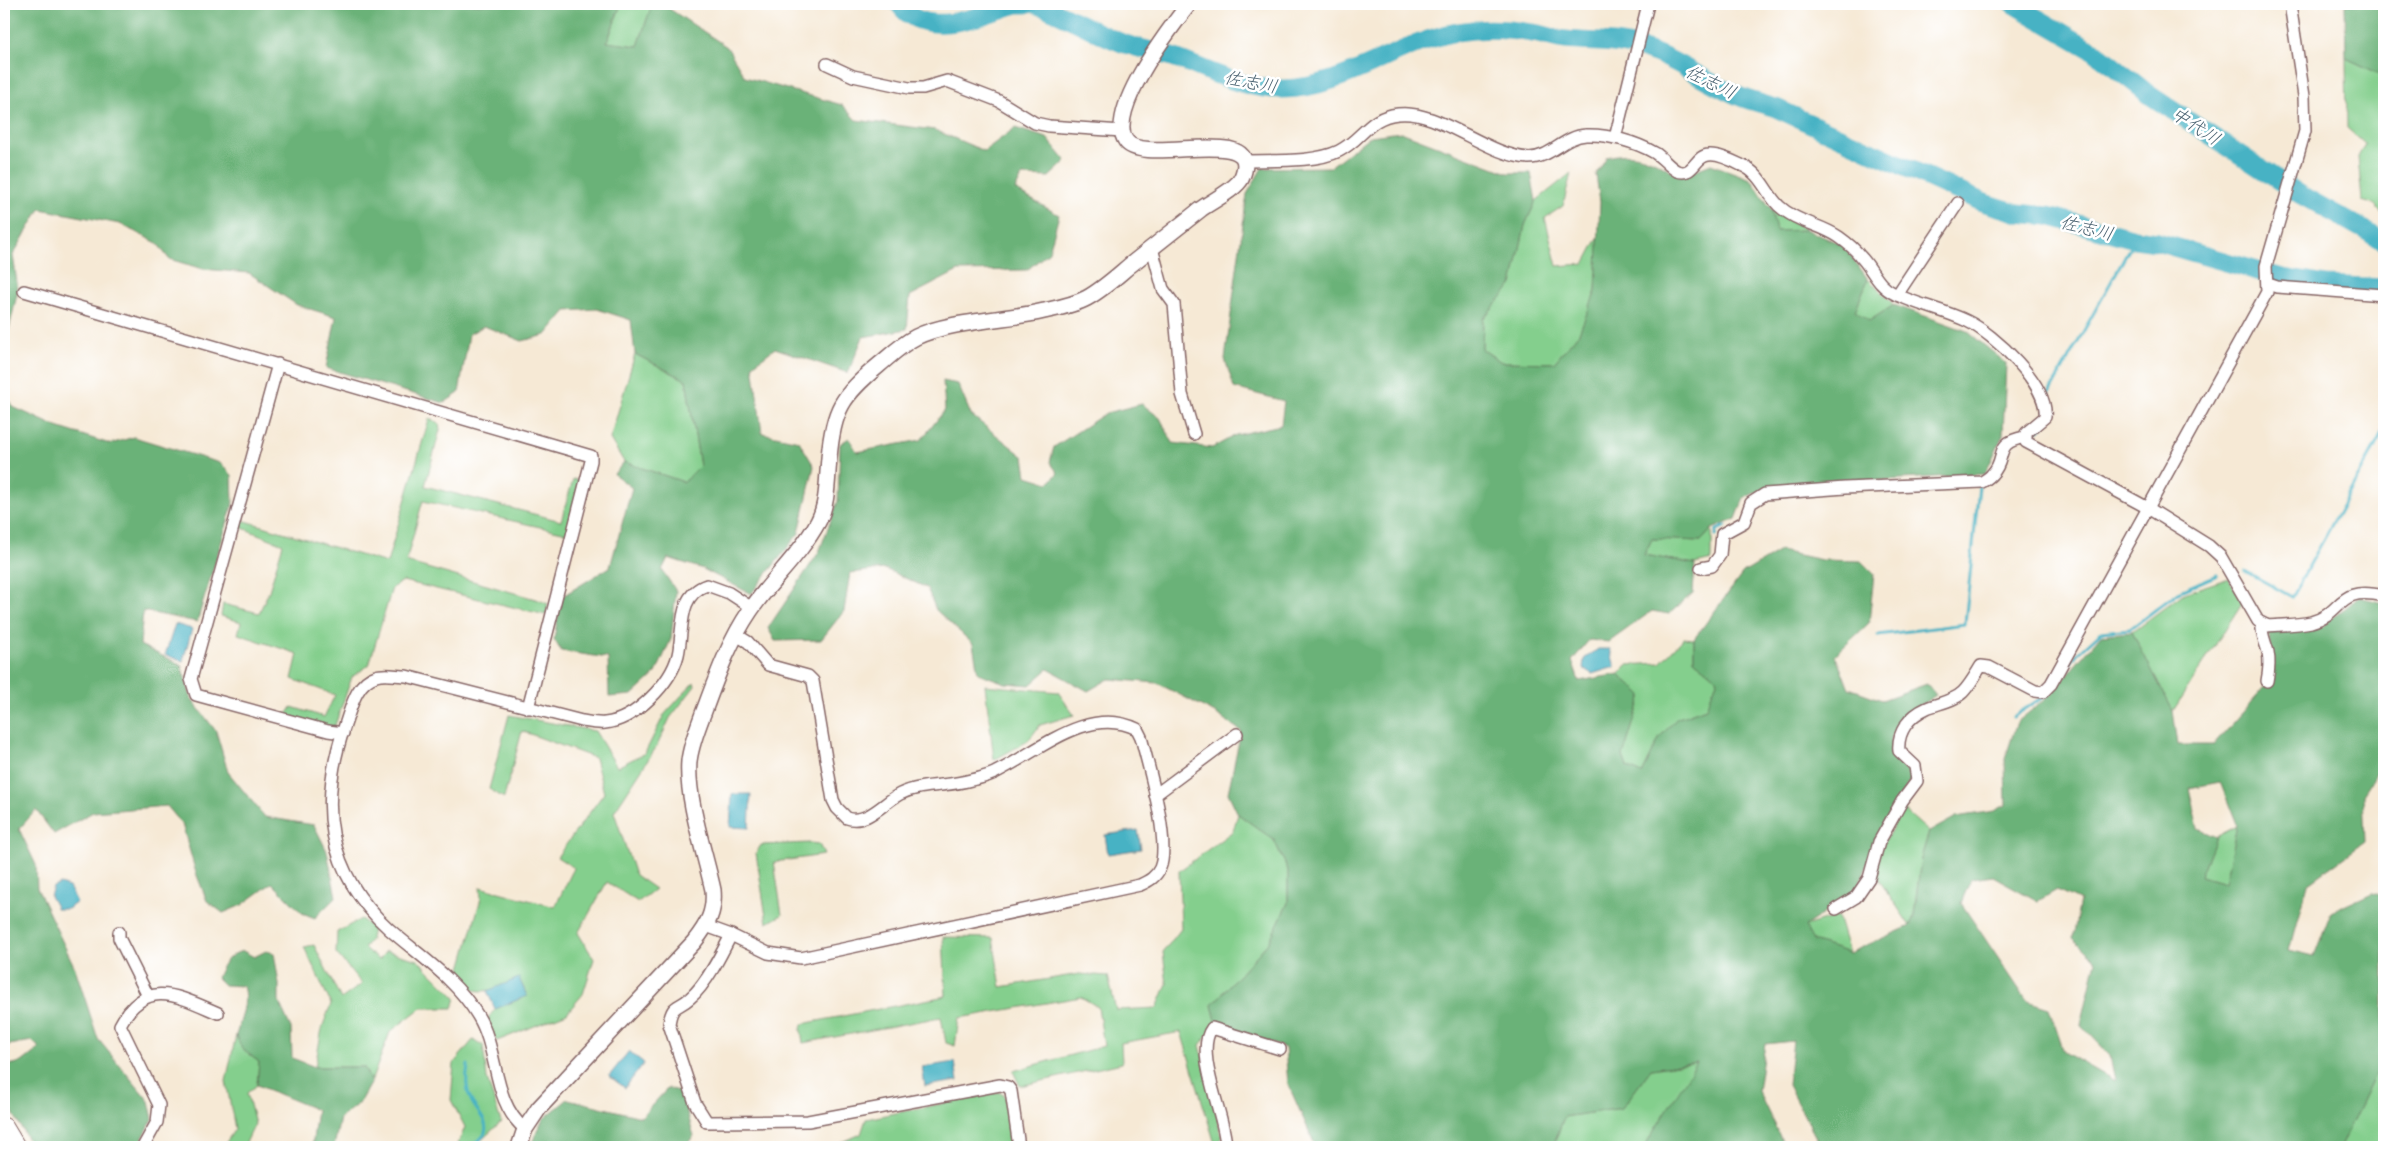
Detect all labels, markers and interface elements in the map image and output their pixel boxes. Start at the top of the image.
water label: 佐志川 [1681,60,1740,106]
water label: 佐志川 [1222,66,1280,100]
water label: 中代川 [2166,102,2225,152]
water label: 佐志川 [2058,211,2116,247]

